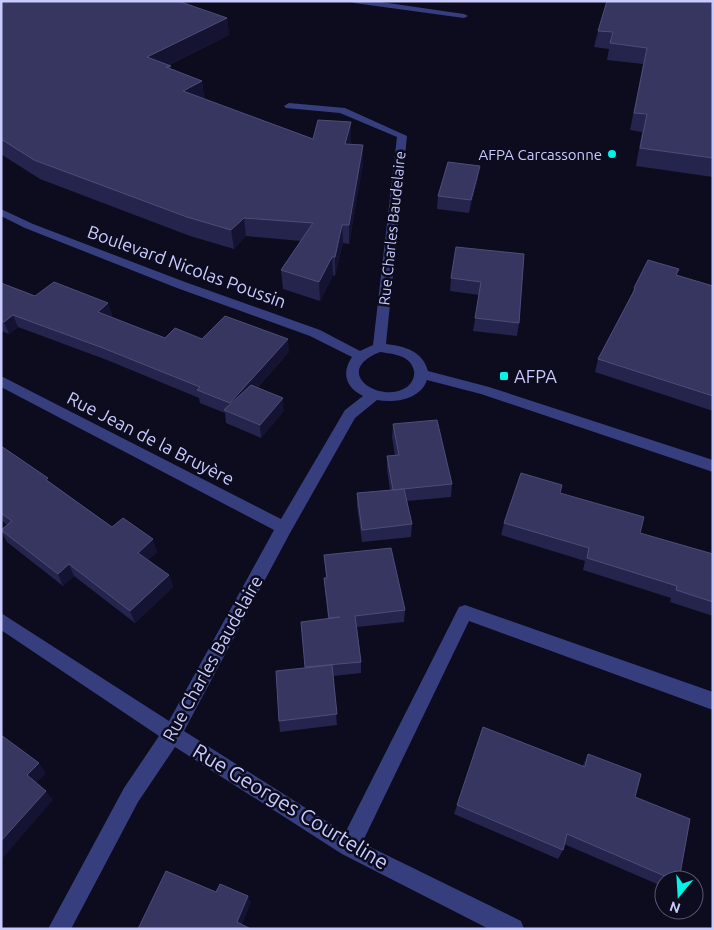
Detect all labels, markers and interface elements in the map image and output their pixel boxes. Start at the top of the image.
place label: AFPA Carcassonne [478,146,602,163]
marker: AFPA Carcassonne [606,148,618,160]
street label: Rue Charles Baudelaire [375,150,409,306]
street label: Boulevard Nicolas Poussin [85,221,289,311]
place label: AFPA [514,366,557,386]
marker: AFPA [498,370,510,382]
street label: Rue Jean de la Bruyère [64,387,238,489]
street label: Rue Charles Baudelaire [158,572,266,744]
street label: Rue Georges Courteline [189,738,393,874]
north arrow [654,870,704,920]
text: N [668,898,682,917]

